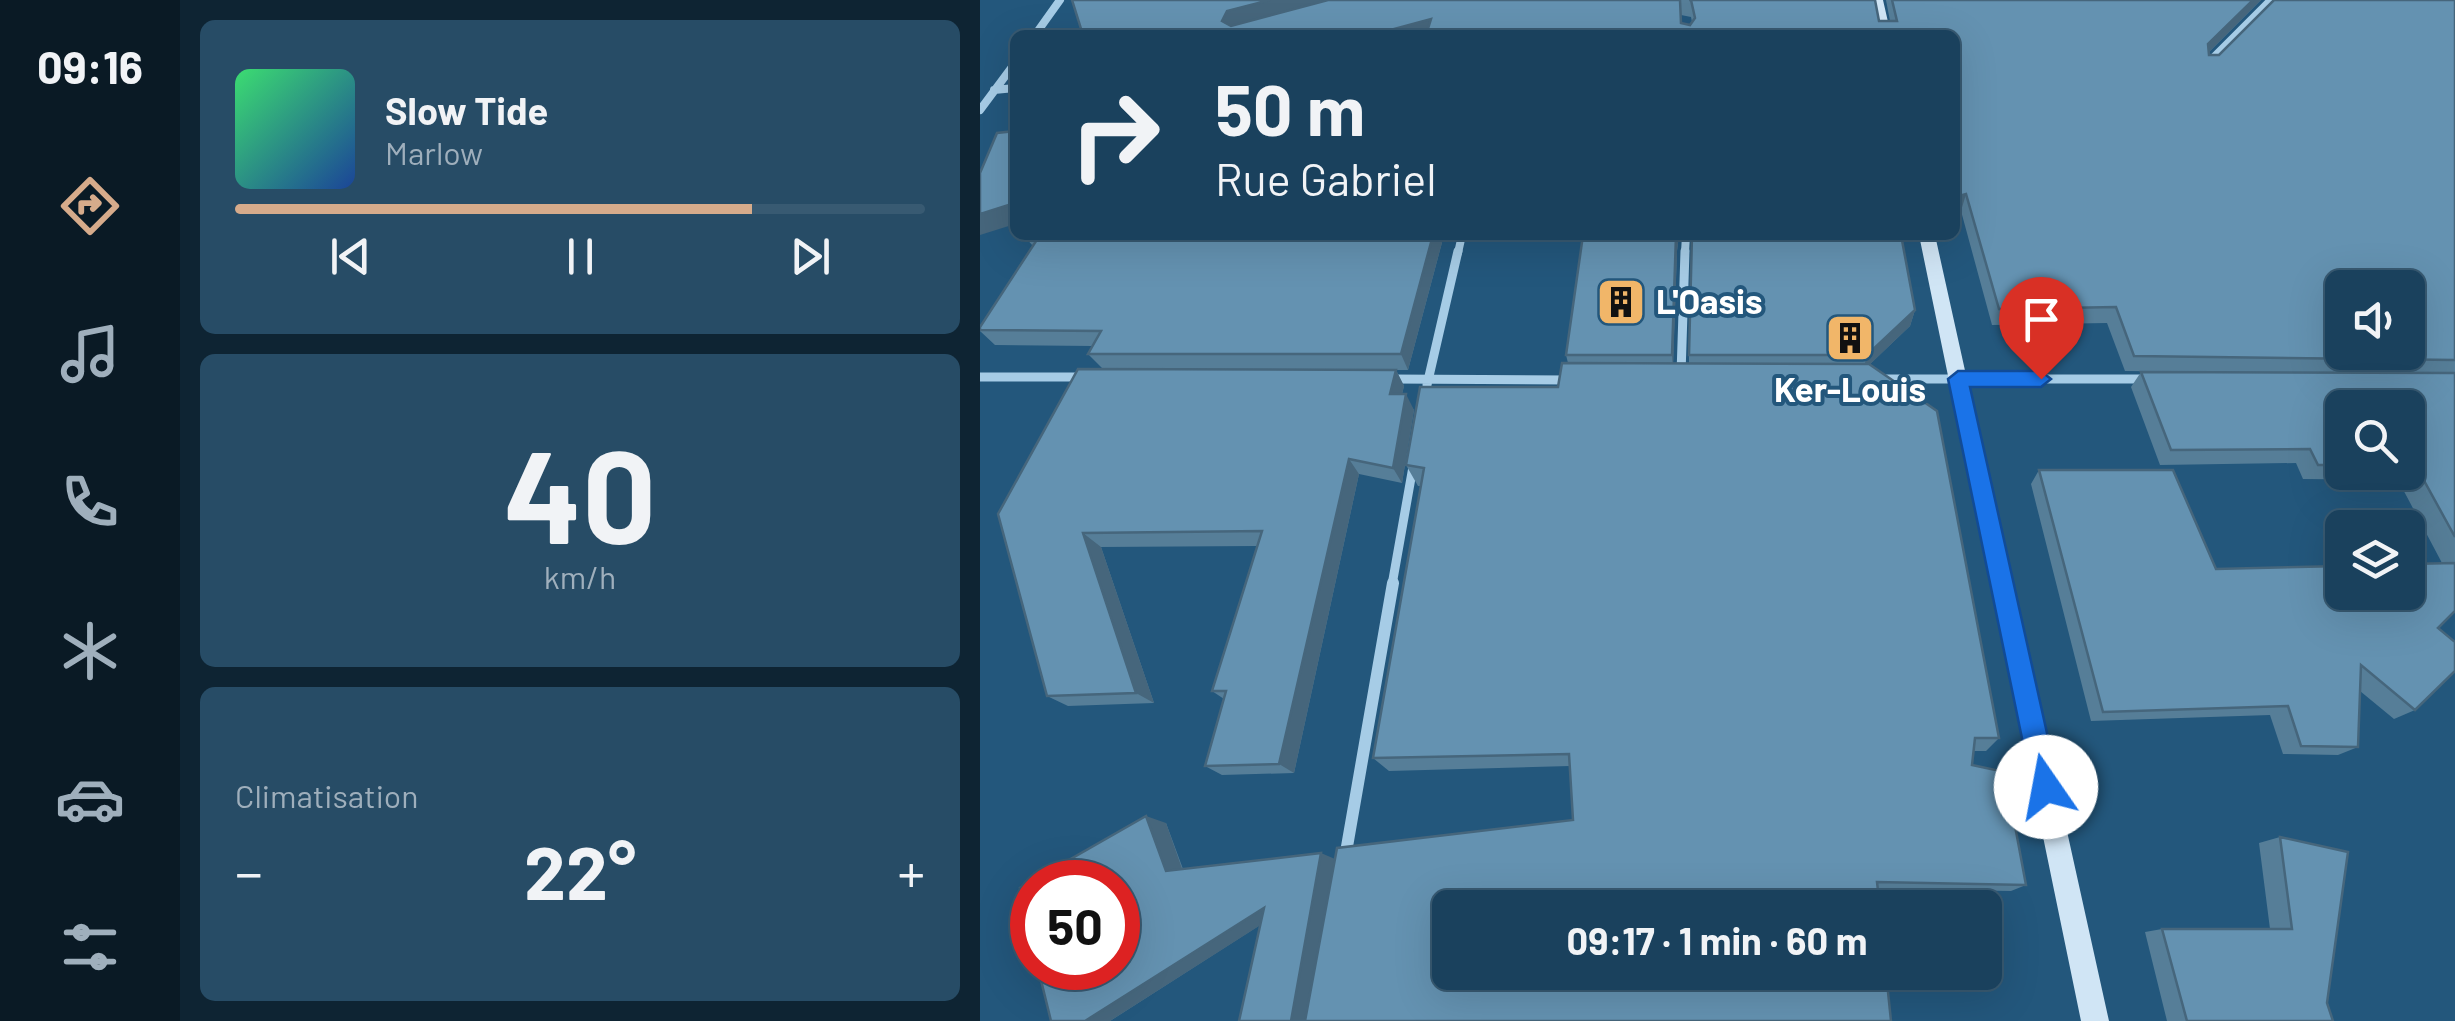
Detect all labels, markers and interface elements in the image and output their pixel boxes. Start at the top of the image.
text: 09:16 [37,39,143,93]
text: 50 m [1215,66,1365,150]
icon: right [1050,70,1180,200]
text: Slow Tide [385,87,548,133]
text: Marlow [385,133,483,171]
text: Rue Gabriel [1215,151,1437,205]
icon: directions [55,171,125,241]
icon: previous [323,229,378,284]
icon: pause [553,229,608,284]
icon: next [783,229,838,284]
map controls [2325,270,2425,610]
button: sound [2325,270,2425,370]
building icon: L'Oasis [1595,276,1647,328]
pin [1999,277,2084,380]
place label: L'Oasis [1656,279,1763,321]
icon: arrive [2014,292,2069,347]
building icon: Ker-Louis [1824,312,1876,364]
icon: music [55,319,125,389]
place label: Ker-Louis [1774,367,1926,409]
button: search [2325,390,2425,490]
text: 40 [504,414,656,570]
icon: phone [55,467,125,537]
button: layers [2325,510,2425,610]
text: km/h [544,557,616,595]
icon: climate [55,616,125,686]
position arrow [1994,735,2098,839]
icon: car [55,764,125,834]
text: Climatisation [235,776,419,814]
text: 22° [524,825,636,915]
text: − [235,838,263,904]
text: + [897,838,925,904]
speed limit sign: 50 [1010,860,1140,990]
icon: filters [55,912,125,982]
text: 09:17 · 1 min · 60 m [1567,917,1867,963]

